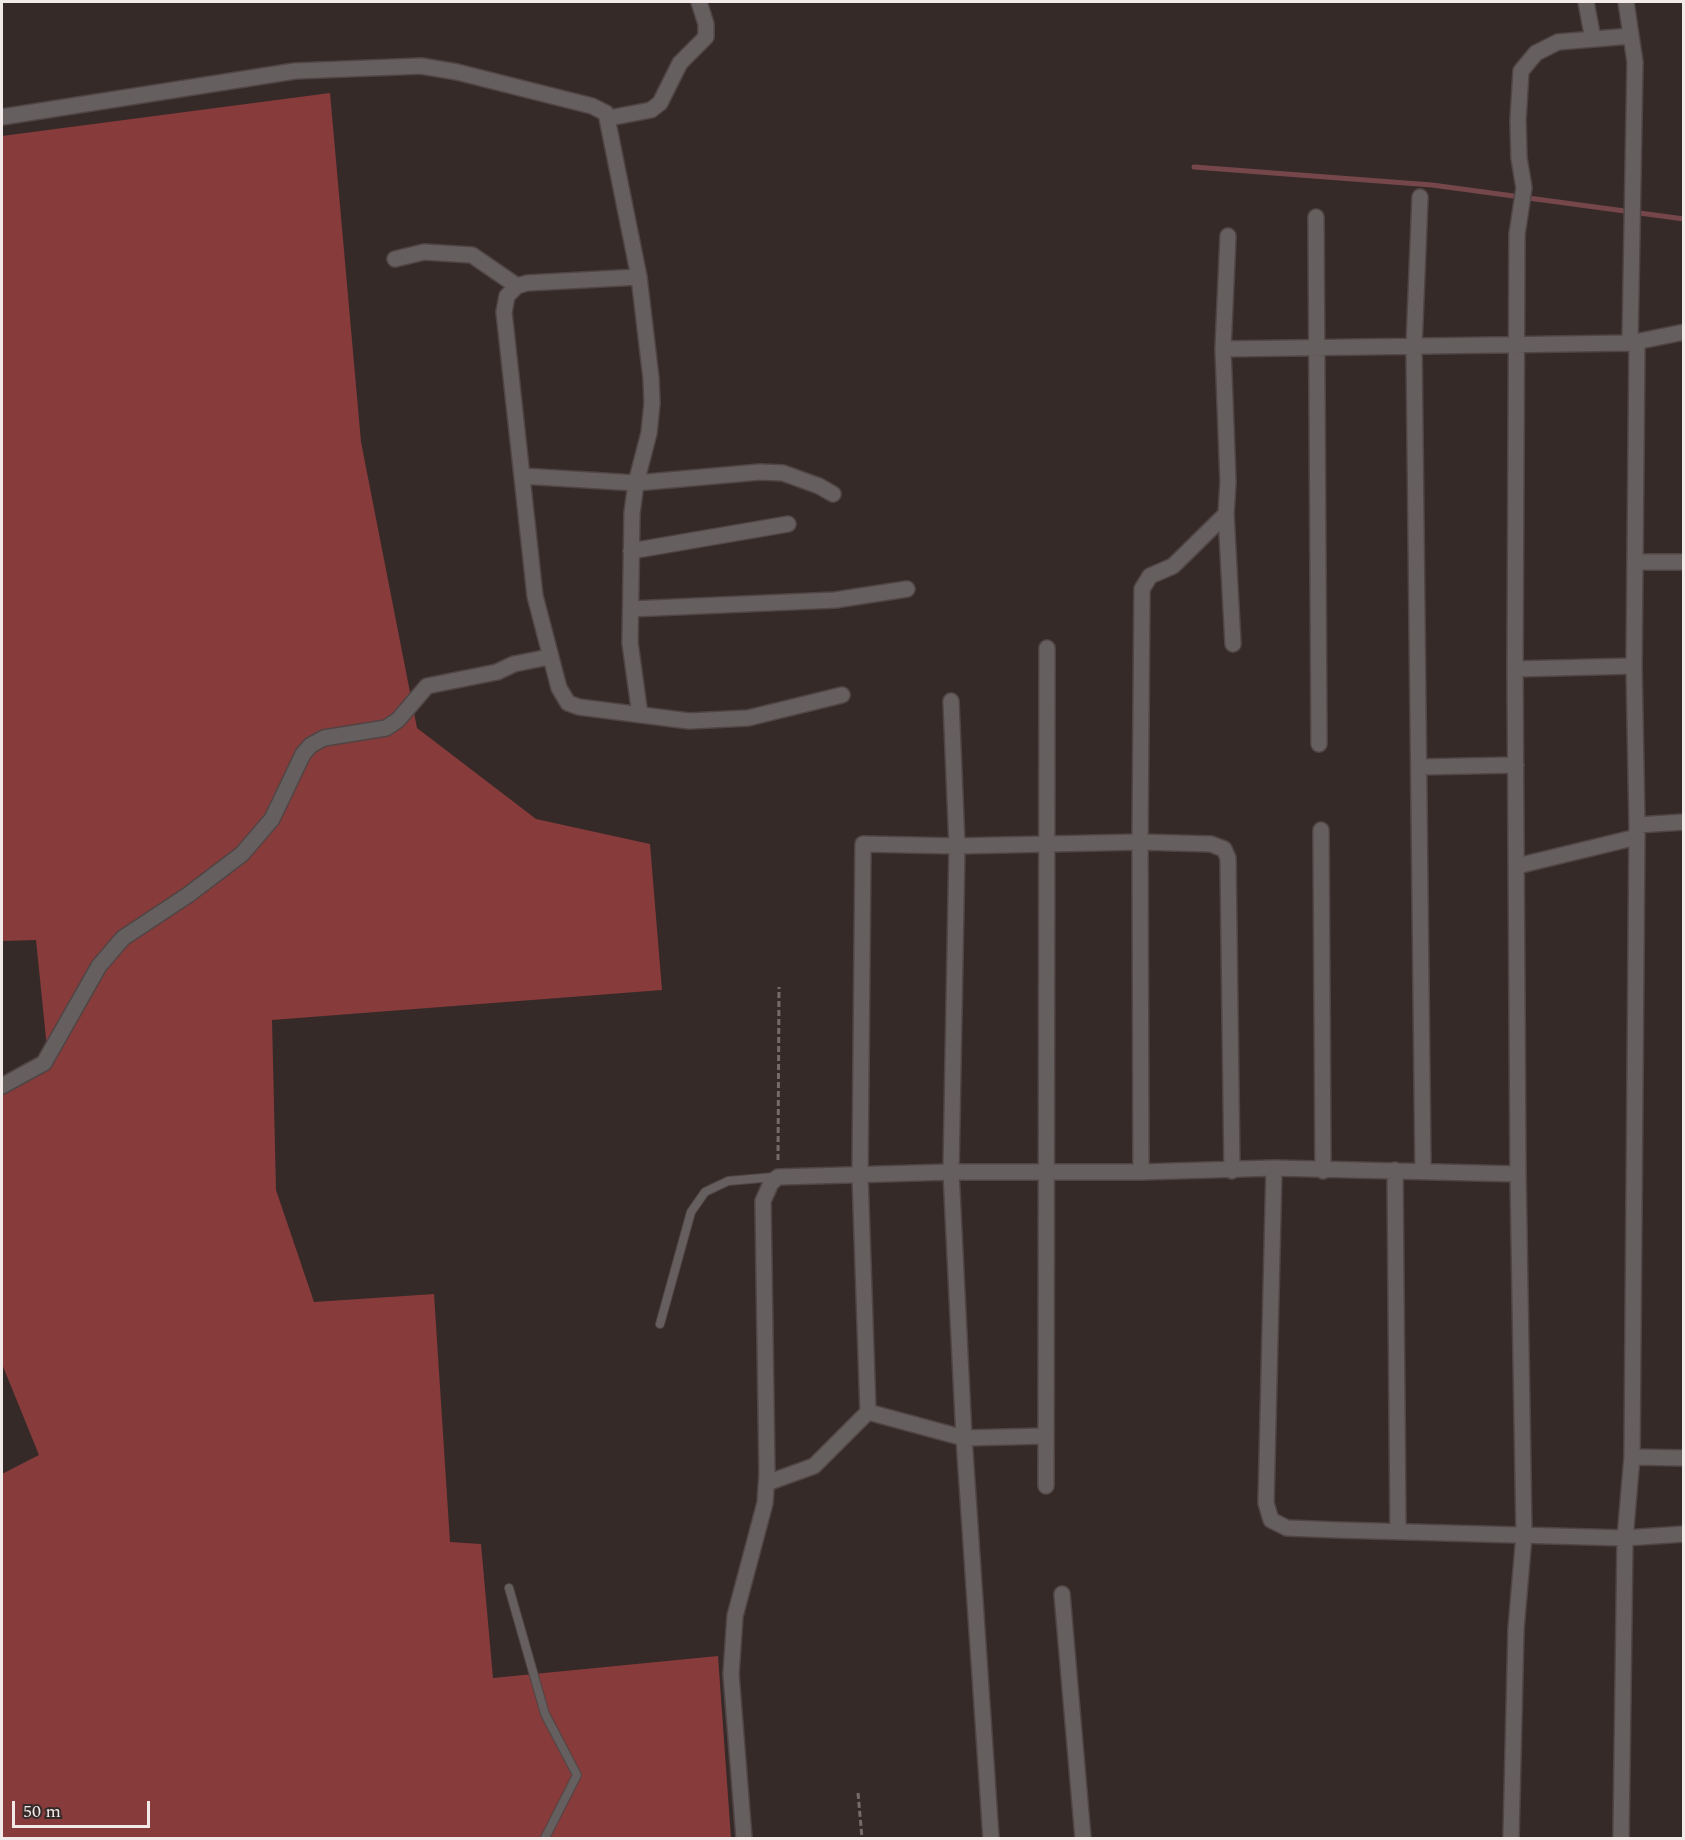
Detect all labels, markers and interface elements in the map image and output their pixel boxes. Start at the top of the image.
scale bar [15,1789,153,1827]
text: 50 m [23,1798,61,1825]

